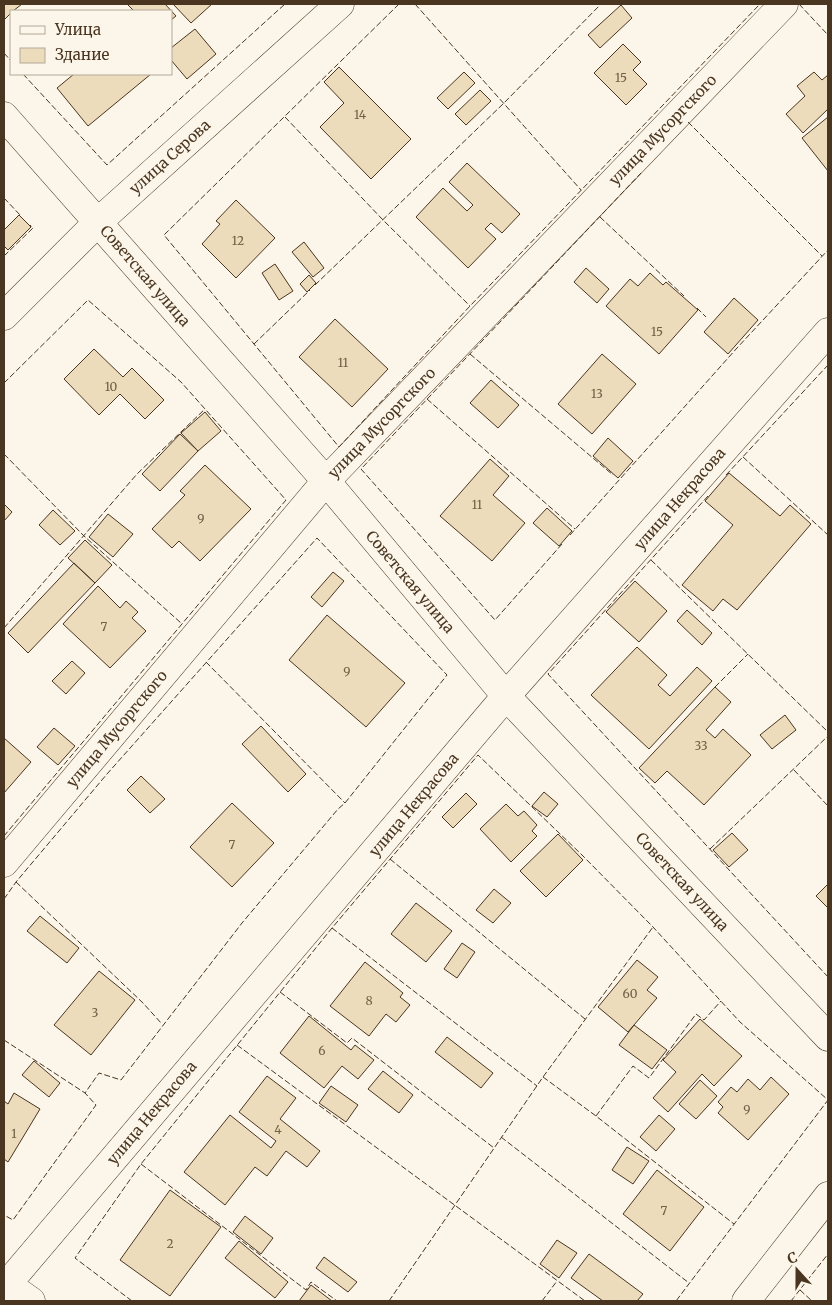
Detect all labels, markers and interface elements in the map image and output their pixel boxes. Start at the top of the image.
legend [10,10,172,75]
text: Улица [54,20,101,39]
text: Здание [55,45,109,64]
street label: улица Мусоргского [605,70,721,189]
house number: 15 [615,70,627,85]
house number: 14 [354,107,367,122]
street label: улица Серова [125,115,214,198]
street label: Советская улица [96,221,195,330]
house number: 12 [232,233,244,248]
house number: 15 [651,324,663,339]
house number: 11 [338,355,349,370]
street label: улица Мусоргского [324,363,440,482]
house number: 10 [105,379,118,394]
house number: 13 [591,386,603,401]
street label: улица Некрасова [630,444,729,554]
house number: 11 [472,497,483,512]
house number: 9 [197,511,205,526]
street label: Советская улица [362,527,459,637]
house number: 7 [101,619,108,634]
house number: 9 [343,664,351,679]
street label: улица Мусоргского [62,666,171,791]
house number: 33 [694,738,708,753]
street label: улица Некрасова [365,749,462,860]
street label: Советская улица [632,828,733,935]
house number: 7 [229,837,236,852]
house number: 60 [623,986,638,1001]
house number: 8 [365,993,373,1008]
house number: 3 [92,1005,99,1020]
house number: 6 [318,1043,326,1058]
street label: улица Некрасова [103,1057,200,1168]
house number: 9 [743,1102,751,1117]
house number: 4 [274,1122,282,1137]
house number: 1 [11,1126,17,1141]
house number: 7 [661,1203,668,1218]
house number: 2 [166,1236,174,1251]
north arrow [772,1245,822,1295]
text: С [785,1248,800,1268]

